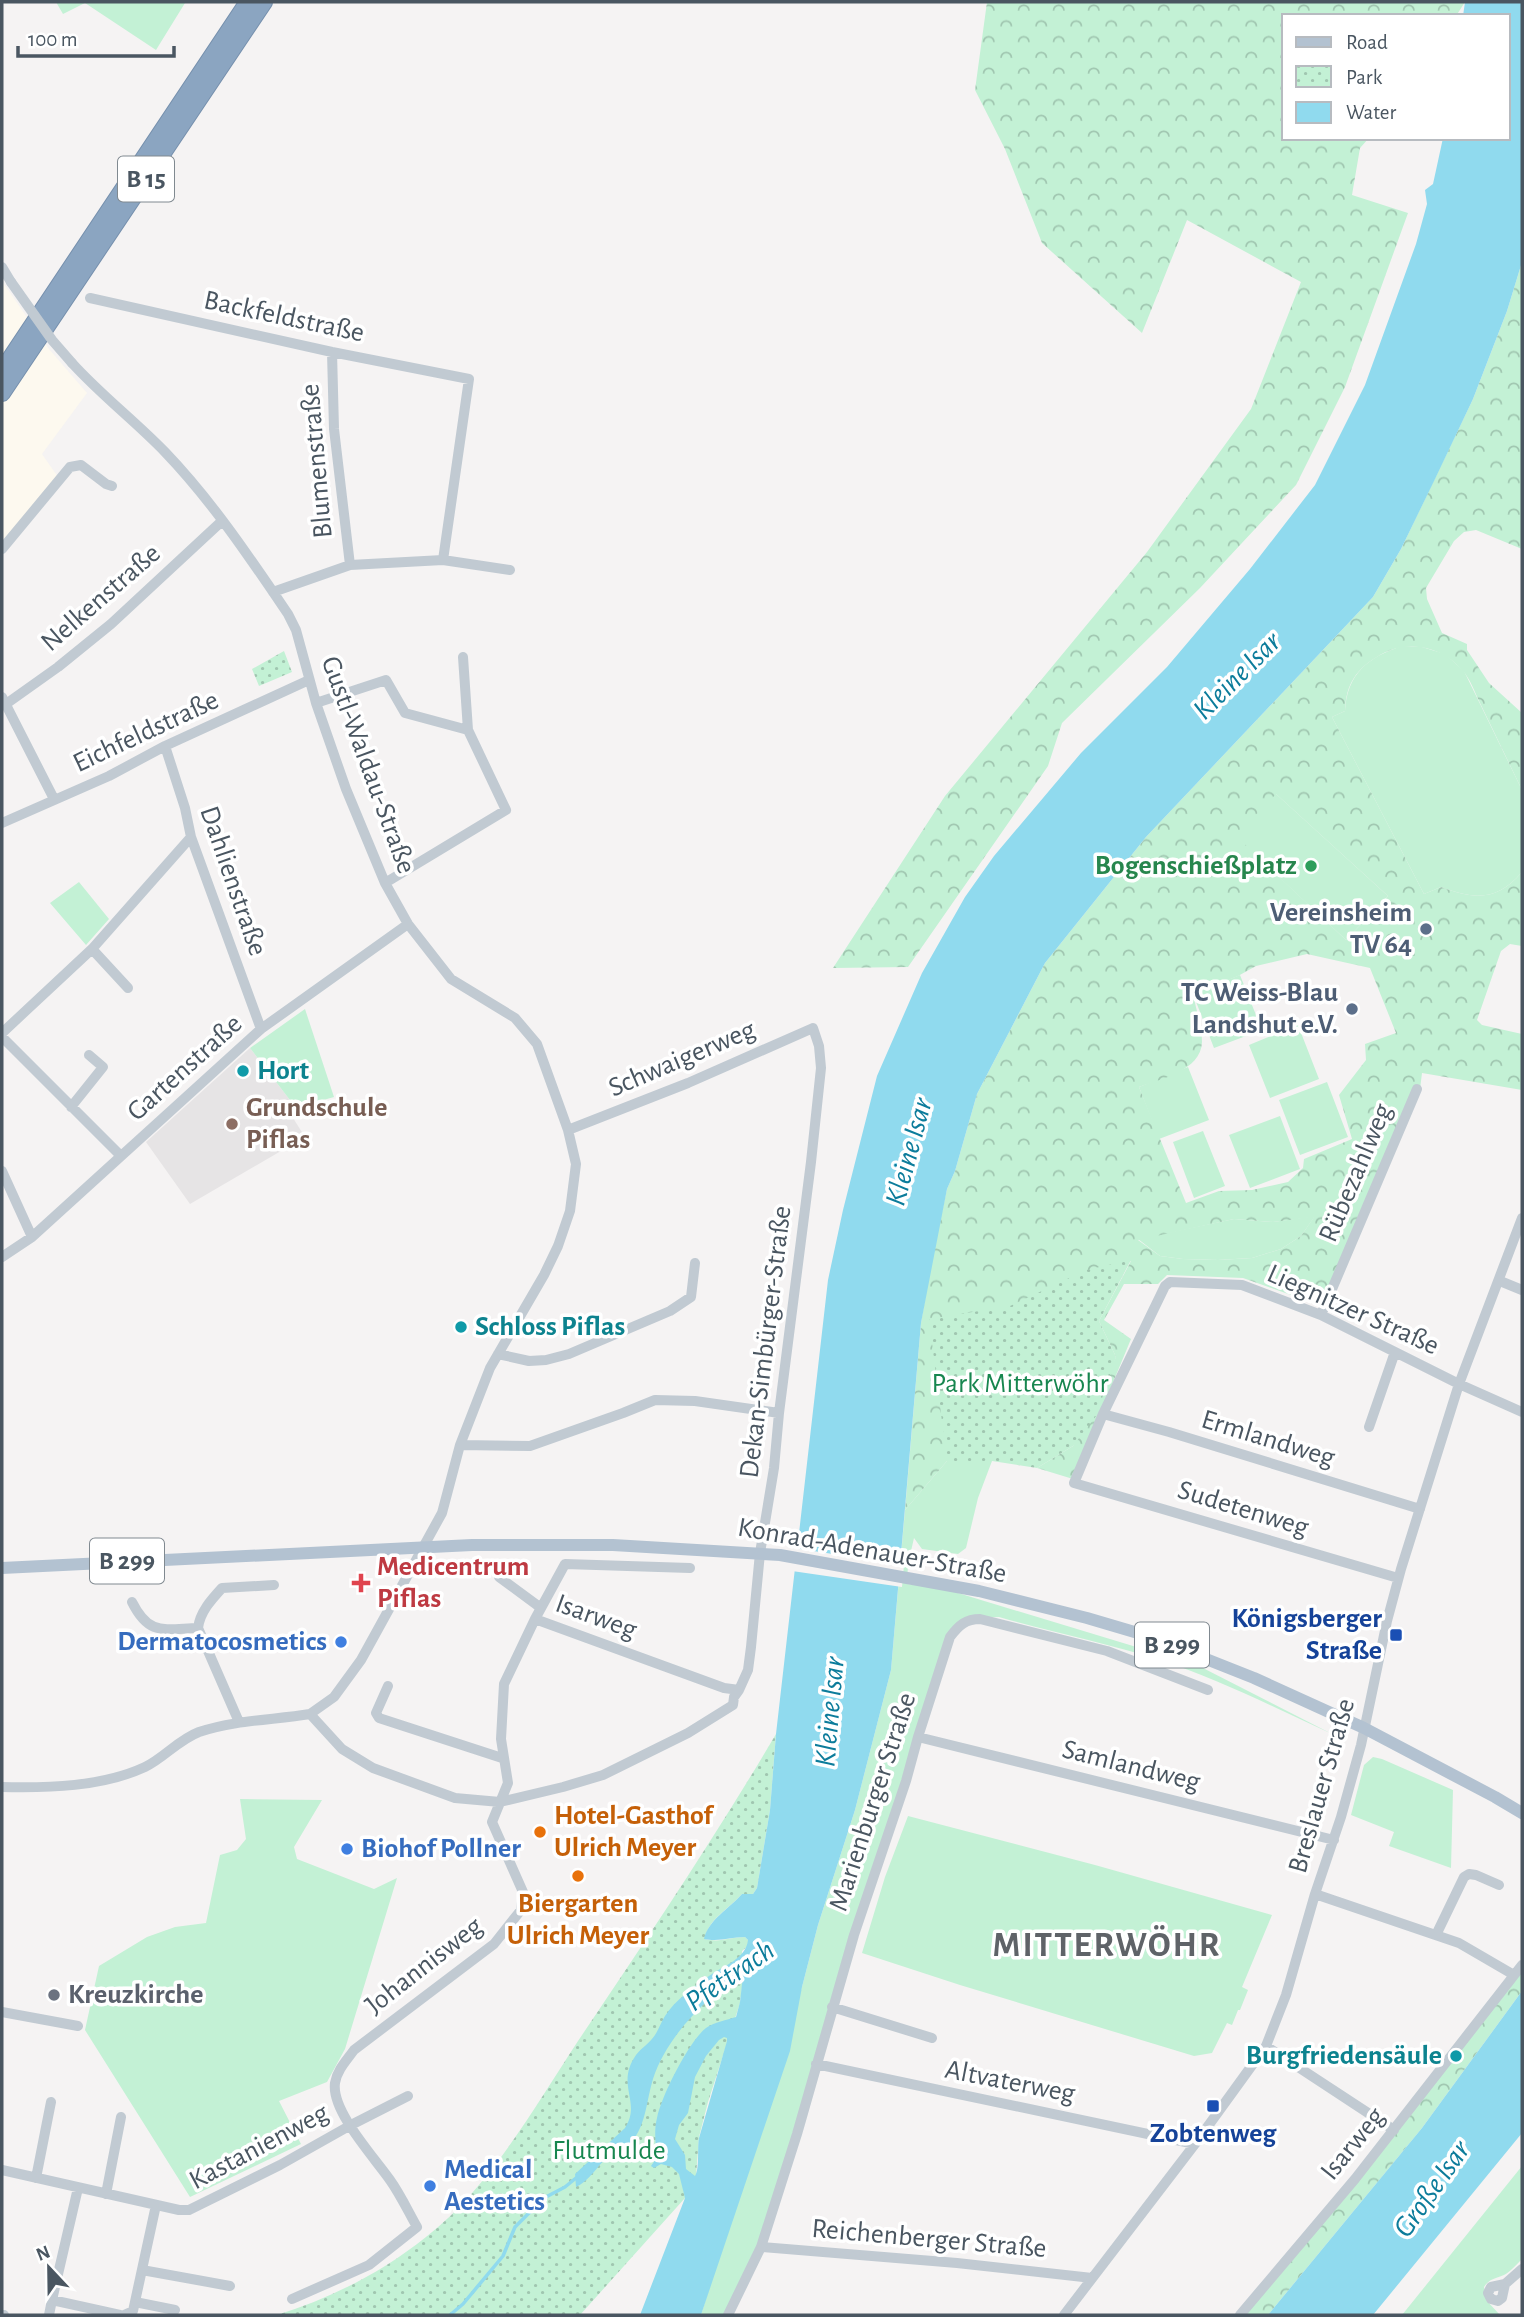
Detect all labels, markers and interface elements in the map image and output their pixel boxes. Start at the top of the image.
scale bar [18,14,173,58]
legend [1282,14,1510,140]
text: 100 m [28,29,78,50]
text: Road [1346,32,1388,53]
text: Park [1346,67,1383,88]
text: Water [1346,102,1396,123]
road number: B 15 [118,156,174,202]
street label: Backfeldstraße [201,286,367,348]
street label: Blumenstraße [296,383,338,539]
street label: Nelkenstraße [36,539,166,657]
water label: Kleine Isar [1187,626,1287,726]
street label: Gustl-Waldau-Straße [316,653,420,877]
street label: Eichfeldstraße [69,686,223,778]
street label: Dahlienstraße [194,803,272,959]
place label: Bogenschießplatz [1095,852,1297,880]
marker: Bogenschießplatz [1303,858,1319,874]
place label: Vereinsheim TV 64 [1270,899,1412,959]
marker: Vereinsheim TV 64 [1418,921,1434,937]
place label: TC Weiss-Blau Landshut e.V. [1181,979,1338,1039]
marker: TC Weiss-Blau Landshut e.V. [1344,1001,1360,1017]
street label: Gartenstraße [122,1010,248,1126]
street label: Schwaigerweg [605,1015,760,1102]
place label: Hort [257,1057,309,1085]
marker: Hort [235,1063,251,1079]
place label: Grundschule Piflas [246,1094,388,1154]
water label: Kleine Isar [880,1094,938,1209]
street label: Rübezahlweg [1314,1099,1398,1246]
marker: Grundschule Piflas [224,1116,240,1132]
street label: Dekan-Simbürger-Straße [735,1204,797,1480]
street label: Liegnitzer Straße [1263,1260,1443,1360]
place label: Schloss Piflas [475,1313,625,1341]
marker: Schloss Piflas [453,1319,469,1335]
park label: Park Mitterwöhr [931,1370,1109,1398]
street label: Ermlandweg [1198,1405,1338,1473]
street label: Sudetenweg [1174,1476,1312,1542]
street label: Konrad-Adenauer-Straße [735,1514,1009,1588]
road number: B 299 [90,1538,164,1584]
place label: Medicentrum Piflas [377,1553,529,1613]
marker: Medicentrum Piflas [351,1573,371,1593]
street label: Isarweg [552,1589,641,1645]
place label: Königsberger Straße [1231,1605,1382,1665]
road number: B 299 [1135,1622,1209,1668]
marker: Königsberger Straße [1388,1627,1404,1643]
place label: Dermatocosmetics [117,1628,327,1656]
marker: Dermatocosmetics [333,1634,349,1650]
water label: Kleine Isar [810,1655,850,1768]
street label: Marienburger Straße [825,1689,921,1915]
street label: Breslauer Straße [1284,1696,1360,1876]
street label: Samlandweg [1059,1735,1203,1797]
place label: Hotel-Gasthof Ulrich Meyer [554,1802,714,1862]
marker: Hotel-Gasthof Ulrich Meyer [532,1824,548,1840]
place label: Biohof Pollner [361,1835,521,1863]
marker: Biohof Pollner [339,1841,355,1857]
marker: Biergarten Ulrich Meyer [570,1868,586,1884]
place label: Biergarten Ulrich Meyer [507,1890,649,1950]
street label: Johannisweg [360,1912,488,2020]
district label: MITTERWÖHR [993,1925,1221,1963]
water label: Pfettrach [680,1935,780,2017]
place label: Kreuzkirche [68,1981,203,2009]
marker: Kreuzkirche [46,1987,62,2003]
place label: Burgfriedensäule [1246,2042,1442,2070]
marker: Burgfriedensäule [1448,2048,1464,2064]
street label: Altvaterweg [943,2056,1078,2108]
marker: Zobtenweg [1205,2098,1221,2114]
street label: Kastanienweg [185,2099,333,2195]
street label: Isarweg [1316,2102,1391,2185]
place label: Zobtenweg [1150,2120,1277,2148]
water label: Große Isar [1388,2134,1477,2243]
park label: Flutmulde [552,2137,666,2165]
place label: Medical Aestetics [444,2156,545,2216]
marker: Medical Aestetics [422,2178,438,2194]
street label: Reichenberger Straße [810,2215,1048,2263]
north arrow [14,2233,84,2303]
text: N [34,2242,53,2265]

